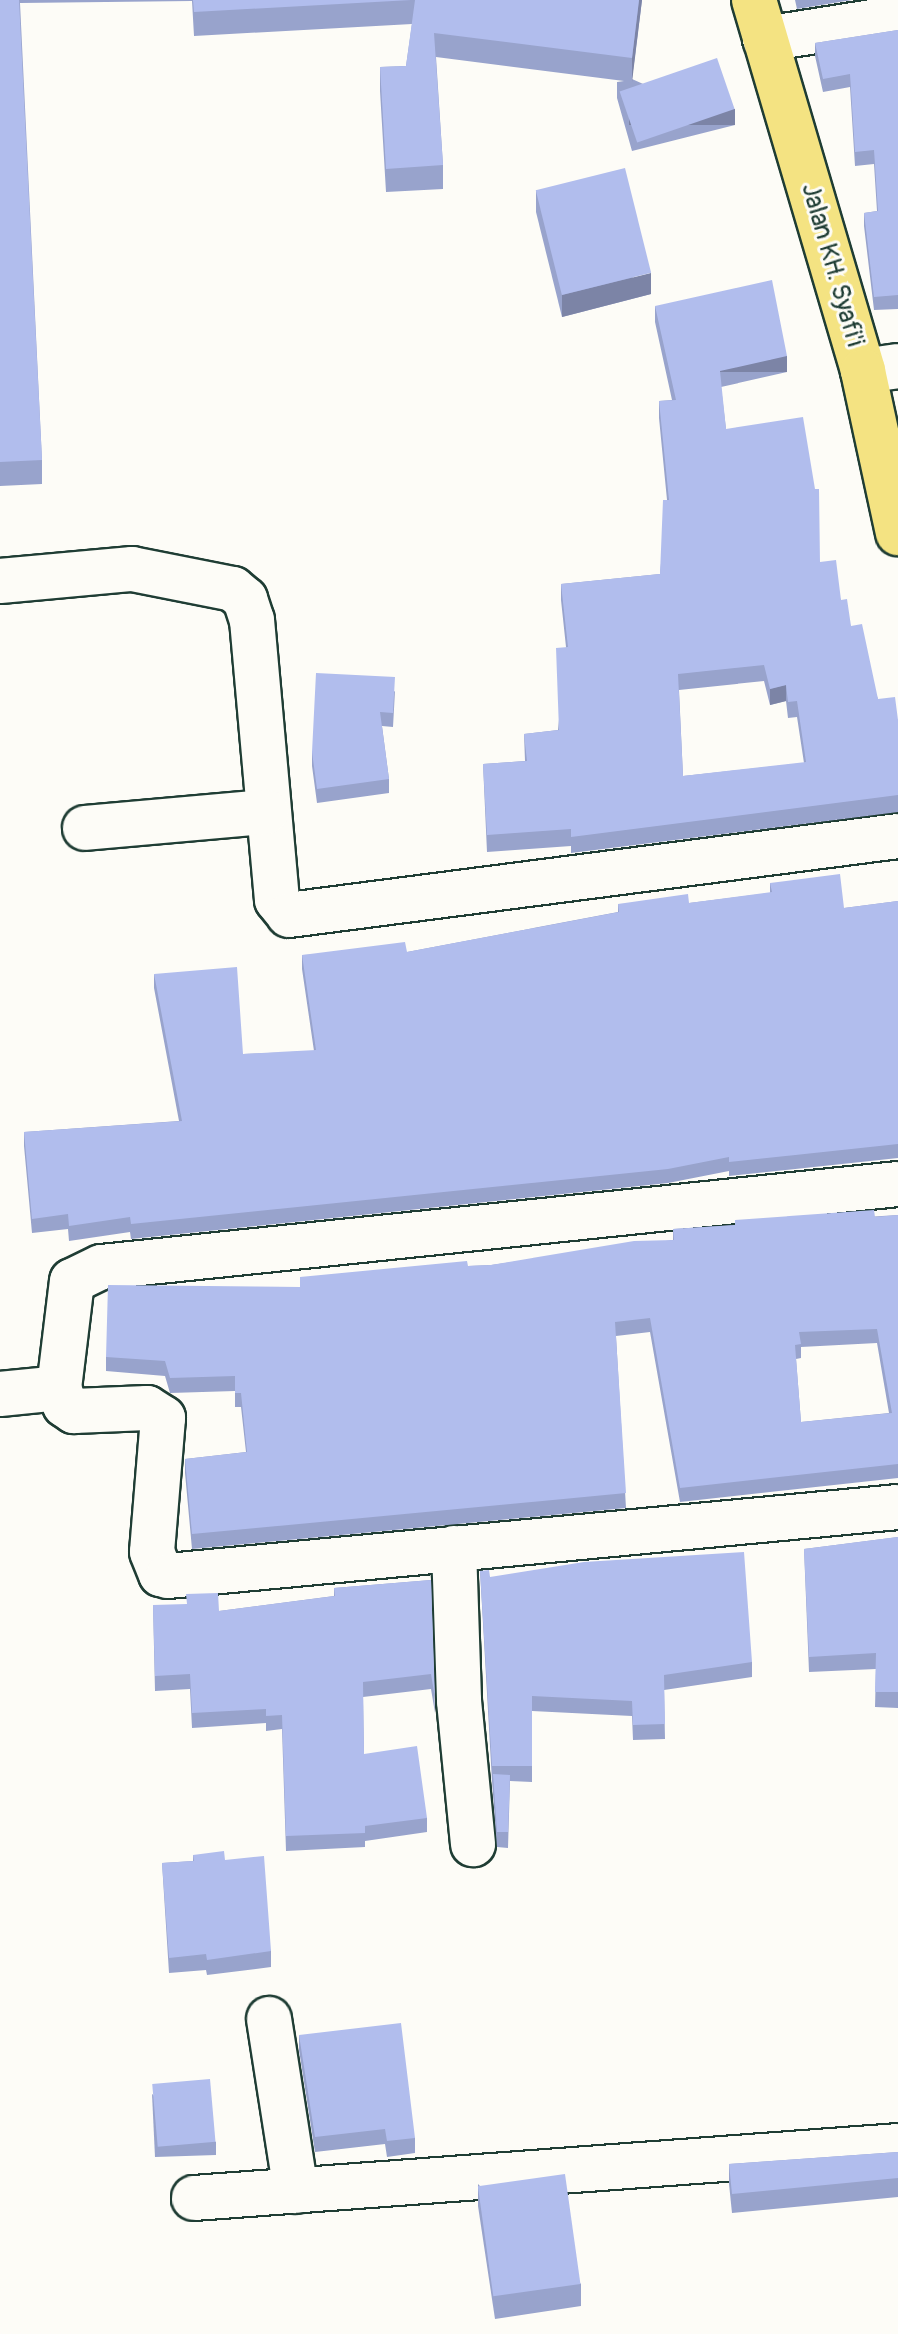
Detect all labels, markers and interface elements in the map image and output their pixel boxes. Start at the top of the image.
street label: Jalan KH. Syafi'i [794,180,870,350]

